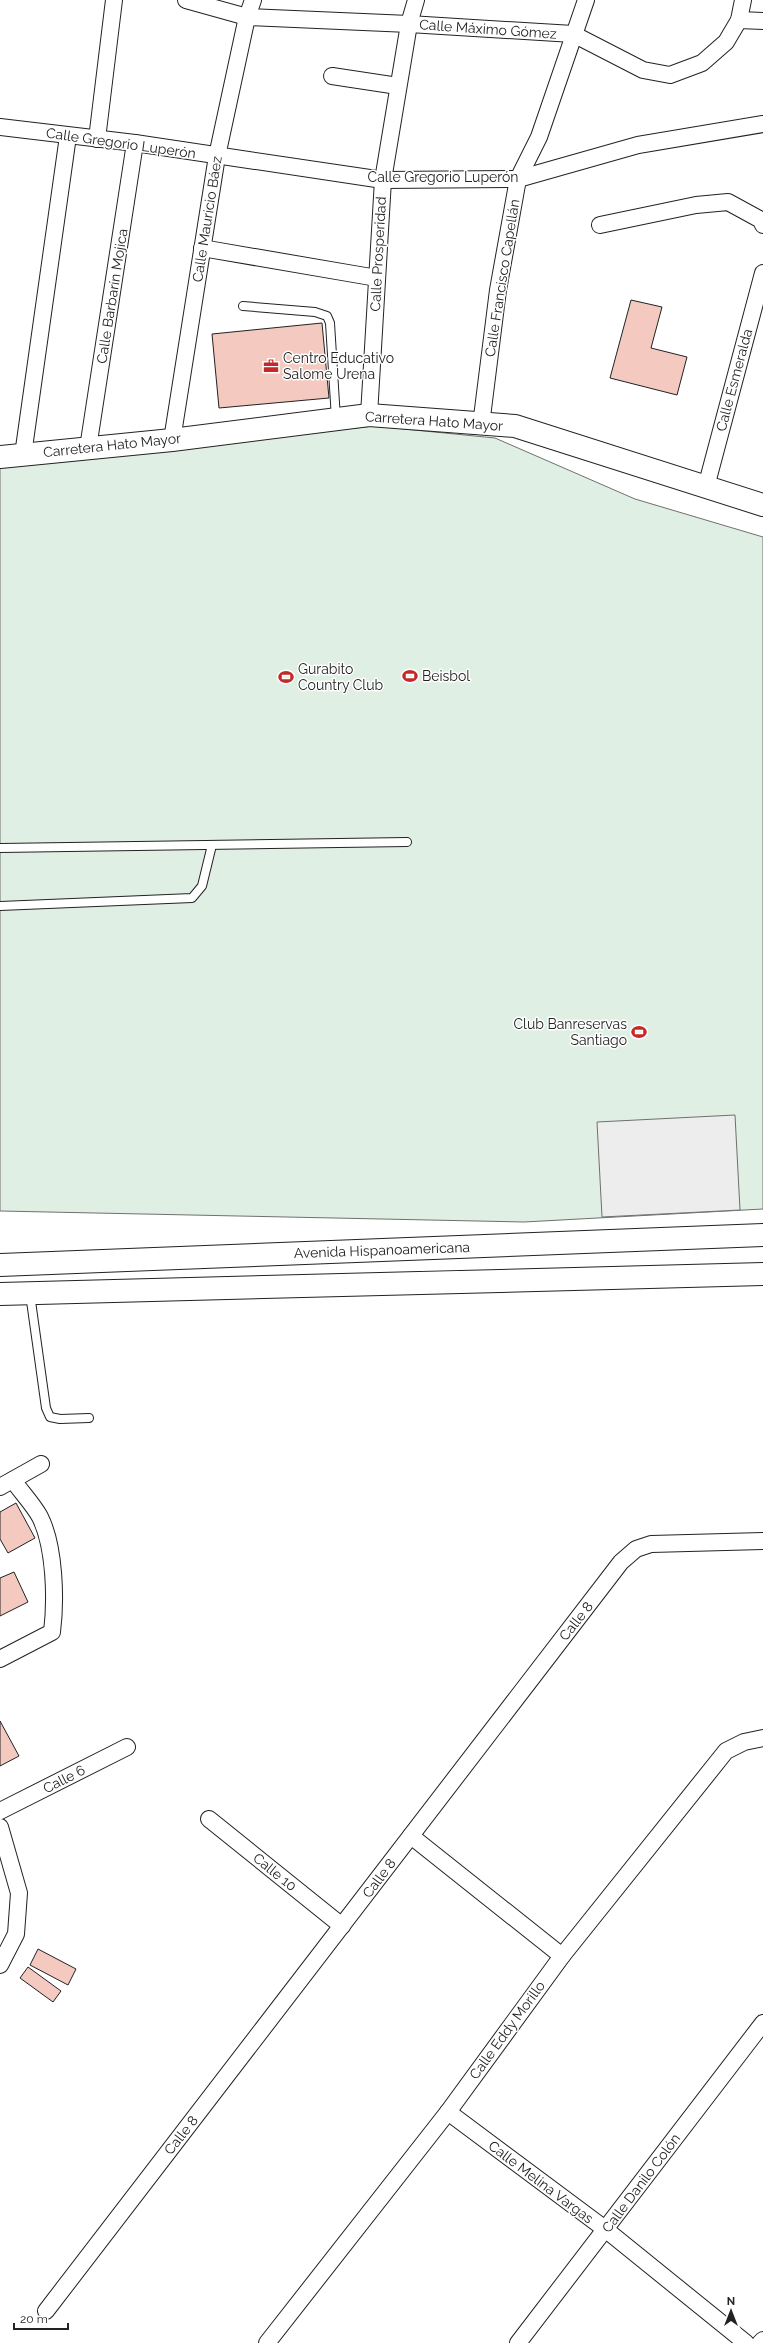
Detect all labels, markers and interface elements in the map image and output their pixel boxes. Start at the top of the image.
street label: Calle Máximo Gómez [419,16,557,42]
street label: Calle Gregorio Luperón [45,125,197,161]
street label: Calle Mauricio Báez [189,155,225,283]
street label: Calle Gregorio Luperón [368,169,518,185]
street label: Calle Prosperidad [367,196,389,312]
street label: Calle Francisco Capellán [482,198,522,358]
street label: Calle Barbarín Mojica [93,227,131,365]
street label: Calle Esmeralda [713,327,755,433]
place label: Centro Educativo Salome Urena [283,350,394,382]
office icon: Centro Educativo Salome Urena [262,357,280,375]
street label: Carretera Hato Mayor [364,408,504,434]
street label: Carretera Hato Mayor [42,430,182,460]
place label: Gurabito Country Club [298,661,383,693]
sports icon: Beisbol [401,667,419,685]
sports icon: Gurabito Country Club [277,668,295,686]
place label: Beisbol [422,668,470,684]
place label: Club Banreservas Santiago [513,1016,627,1048]
sports icon: Club Banreservas Santiago [630,1023,648,1041]
street label: Avenida Hispanoamericana [294,1239,470,1261]
street label: Calle 8 [556,1598,596,1644]
street label: Calle 6 [40,1762,88,1796]
street label: Calle 10 [250,1850,300,1894]
street label: Calle 8 [359,1855,399,1901]
street label: Calle Eddy Morillo [466,1978,548,2082]
street label: Calle 8 [161,2112,201,2158]
street label: Calle Danilo Colón [599,2131,683,2235]
street label: Calle Melina Vargas [485,2137,597,2227]
north arrow [711,2291,751,2331]
text: N [727,2295,735,2308]
scale bar [14,2305,68,2331]
text: 20 m [20,2312,48,2326]

